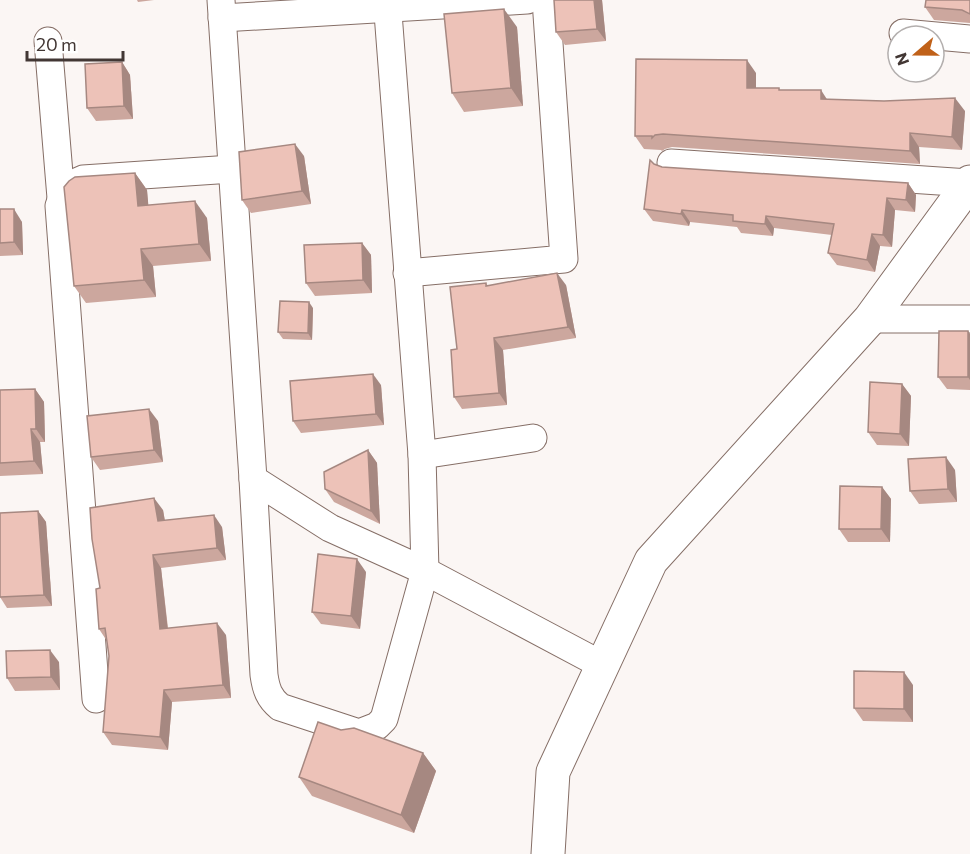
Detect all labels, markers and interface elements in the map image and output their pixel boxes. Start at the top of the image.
scale bar [27,24,123,62]
north arrow [886,24,946,84]
text: 20 m [36,33,77,55]
text: N [890,50,912,68]

